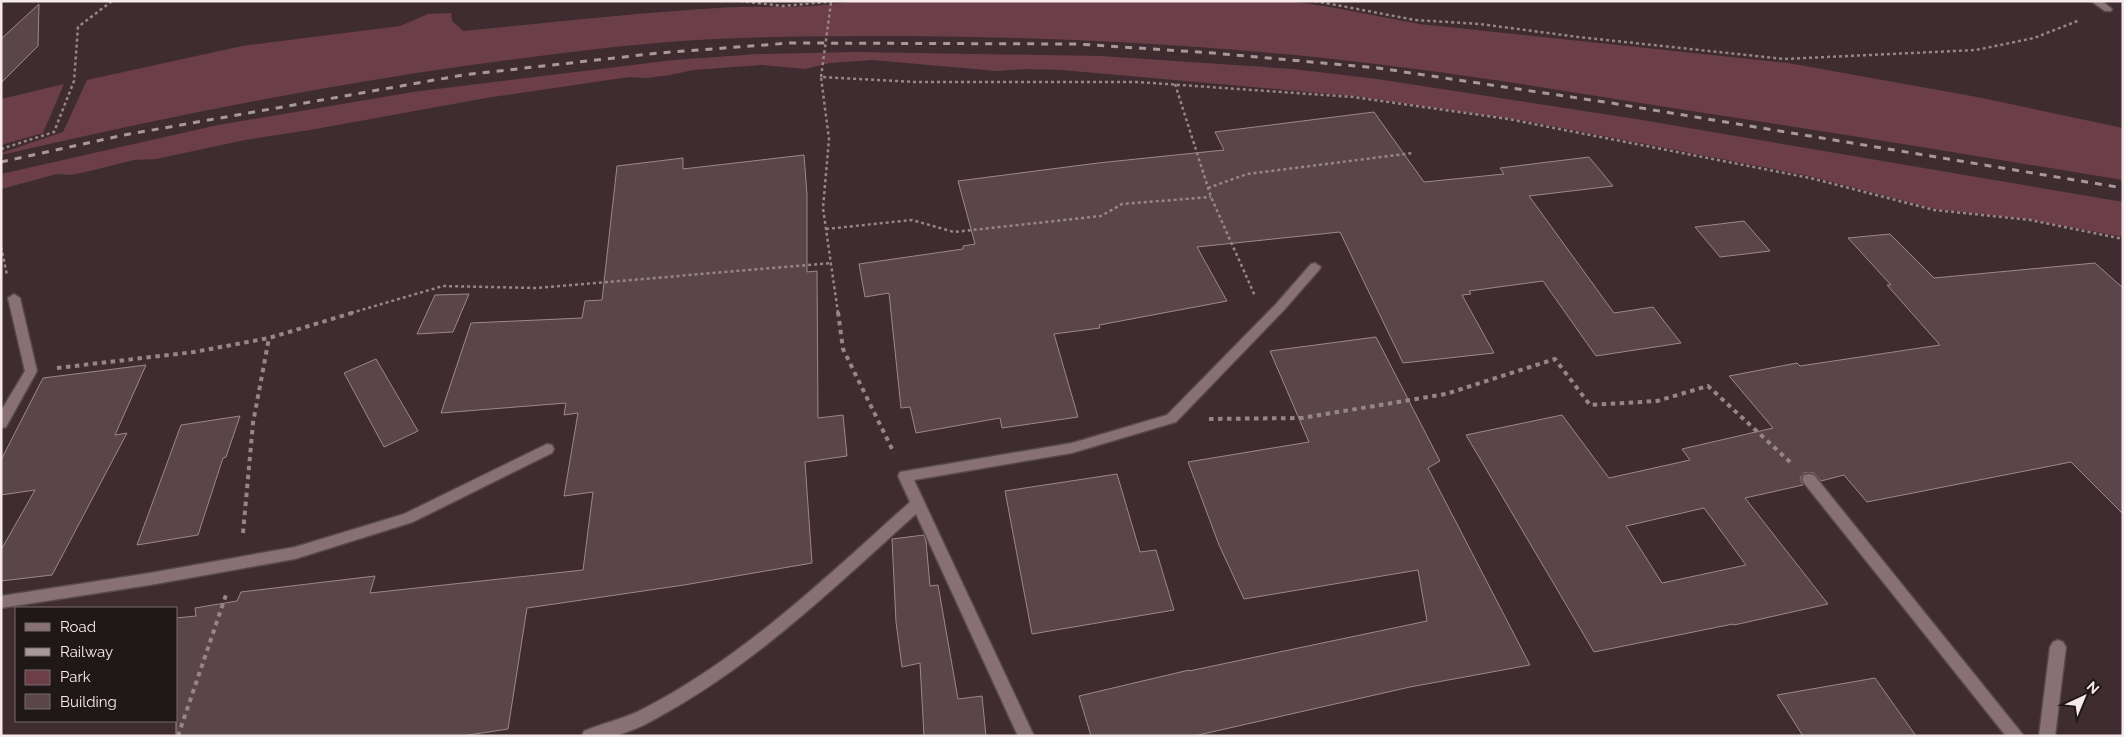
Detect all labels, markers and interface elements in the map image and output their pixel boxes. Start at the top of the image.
legend [15,607,178,722]
text: Road [60,618,96,636]
text: Railway [60,643,113,661]
text: Park [60,668,91,686]
north arrow [2059,672,2109,722]
text: N [2084,678,2102,697]
text: Building [60,693,117,711]

